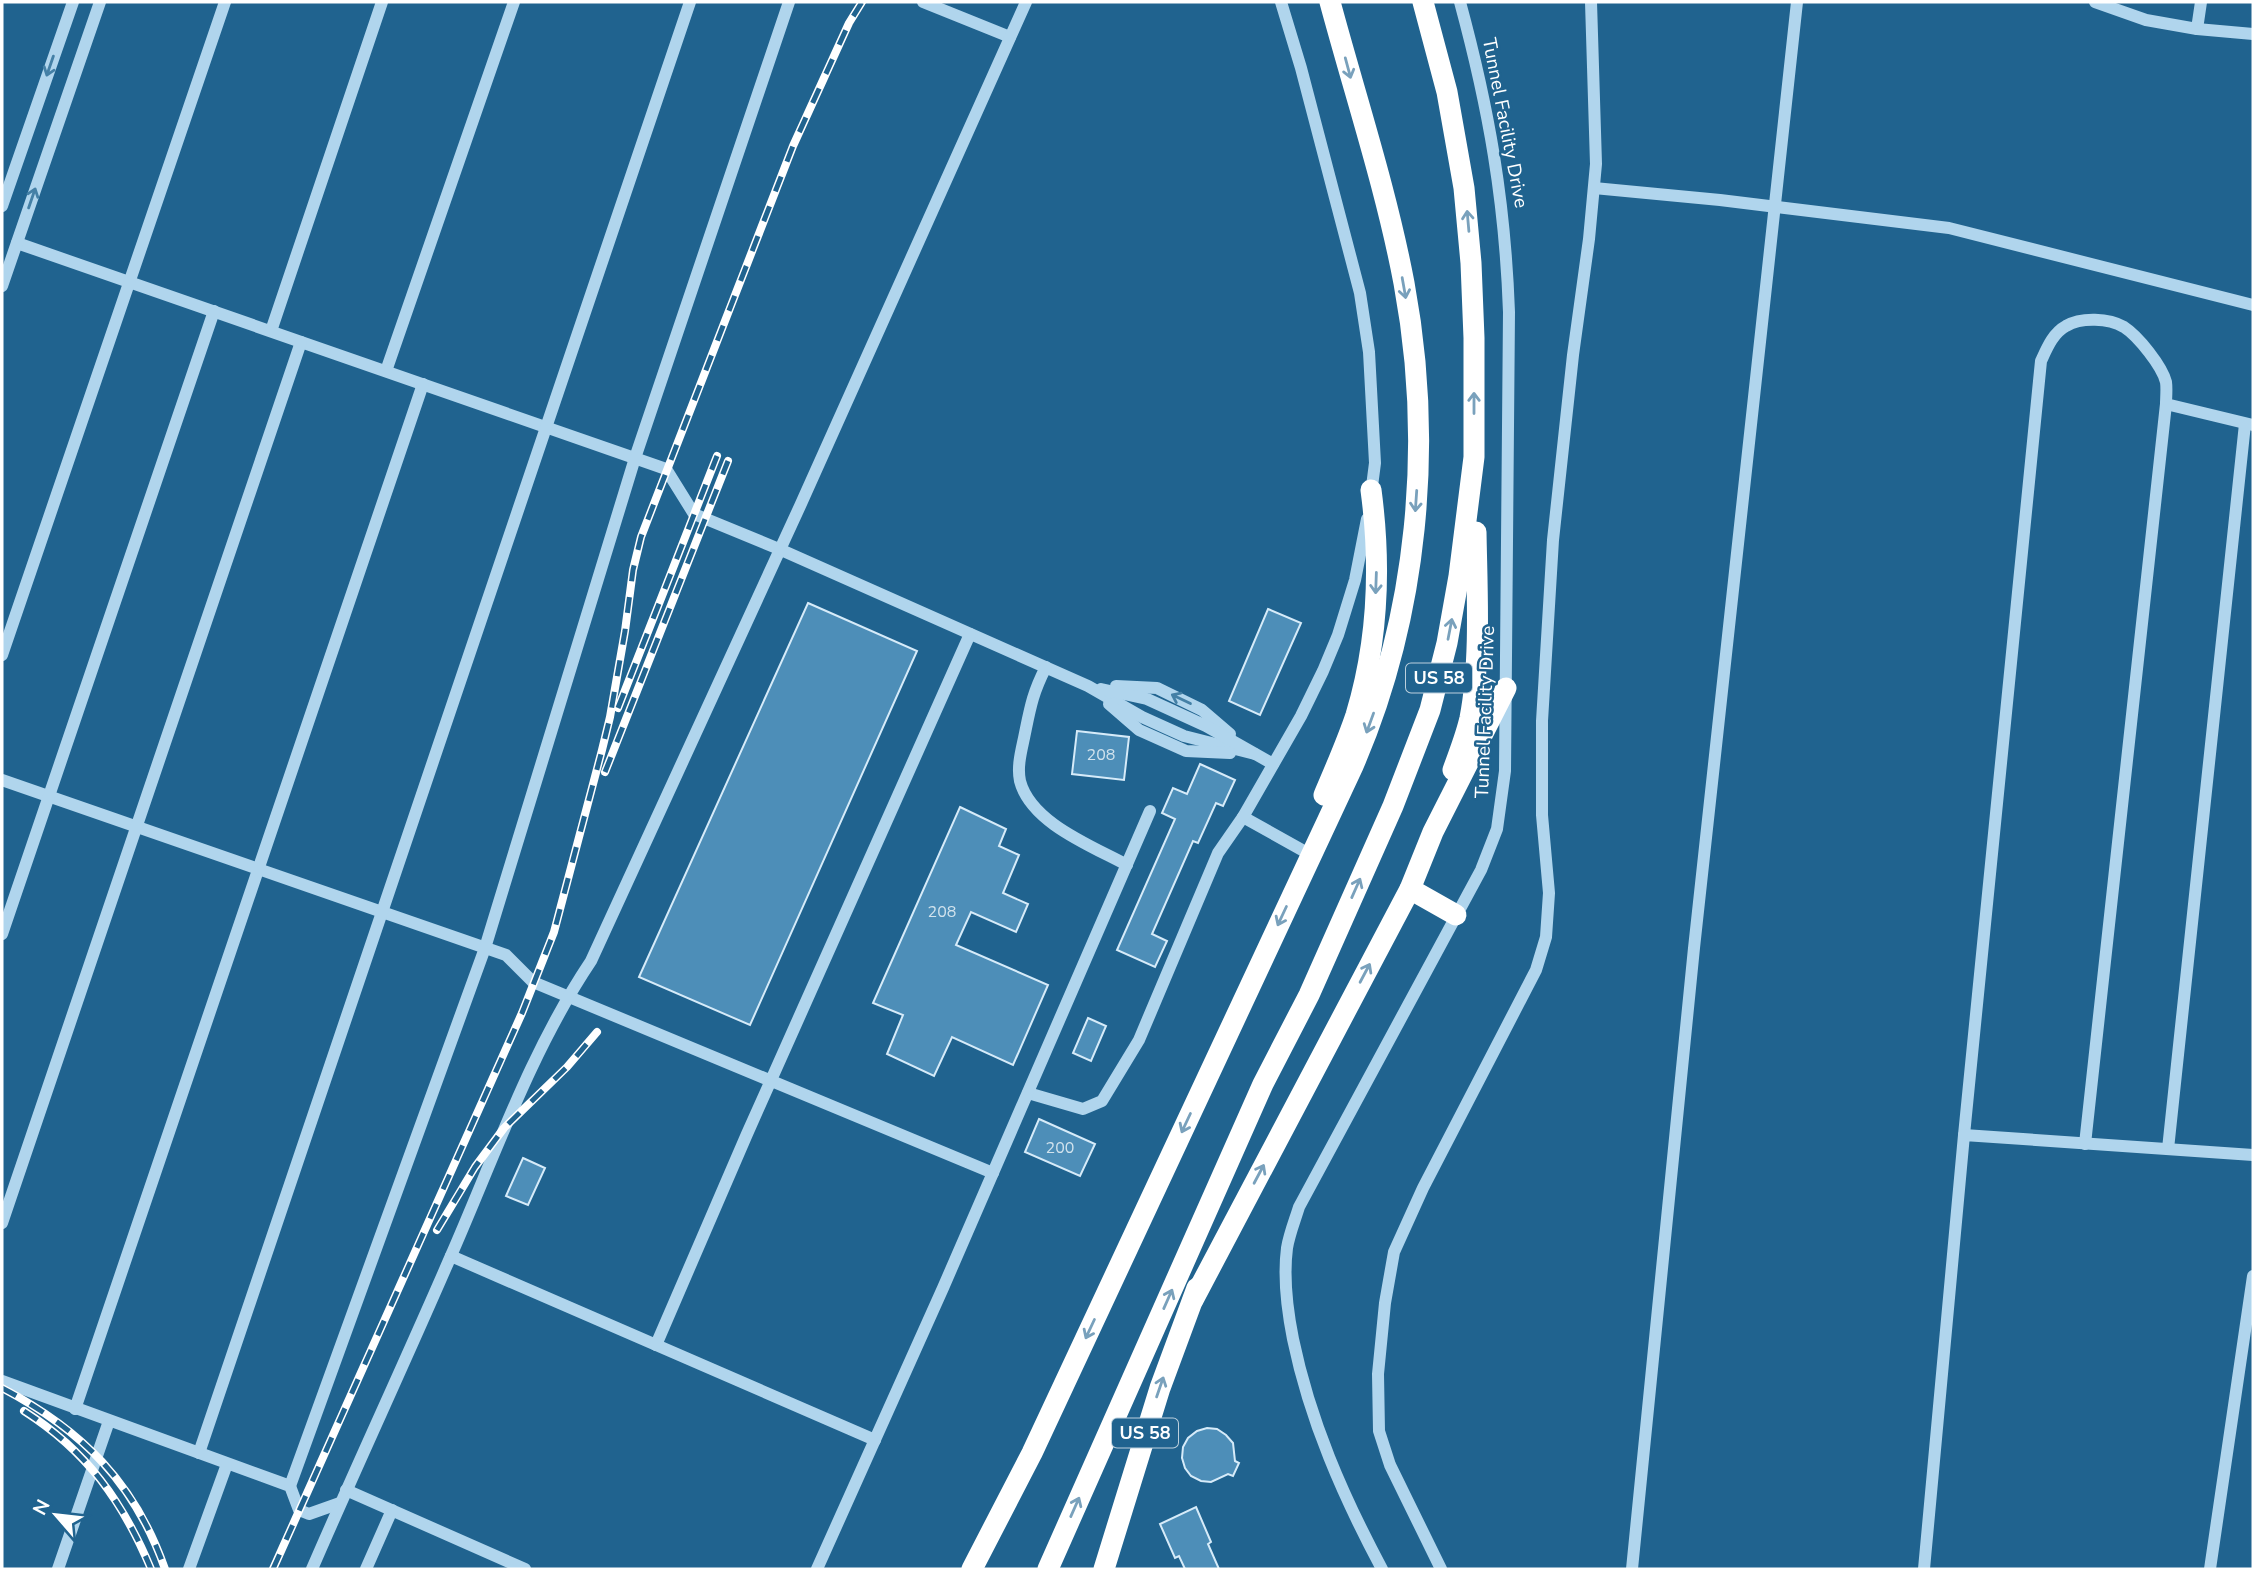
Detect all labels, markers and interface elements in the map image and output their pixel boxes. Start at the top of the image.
street label: Tunnel Facility Drive [1476,36,1534,210]
one-way arrow [43,55,55,77]
one-way arrow [1342,56,1355,78]
one-way arrow [27,188,39,210]
one-way arrow [1461,211,1474,233]
one-way arrow [1398,276,1411,299]
one-way arrow [1467,392,1481,415]
one-way arrow [1409,489,1422,512]
one-way arrow [1370,571,1383,594]
one-way arrow [1444,618,1457,641]
street label: Tunnel Facility Drive [1469,625,1501,799]
road number: US 58 [1406,664,1472,692]
one-way arrow [1171,692,1192,706]
one-way arrow [1363,712,1375,734]
house number: 208 [1087,744,1115,766]
one-way arrow [1350,878,1363,899]
house number: 208 [928,901,956,923]
one-way arrow [1275,905,1288,927]
one-way arrow [1359,963,1373,984]
one-way arrow [1179,1112,1192,1133]
house number: 200 [1046,1137,1074,1159]
one-way arrow [1252,1164,1266,1185]
one-way arrow [1162,1289,1175,1310]
one-way arrow [1083,1318,1096,1339]
one-way arrow [1154,1376,1167,1398]
road number: US 58 [1112,1418,1178,1448]
north arrow [21,1480,91,1550]
text: N [27,1495,57,1520]
one-way arrow [1069,1496,1082,1518]

